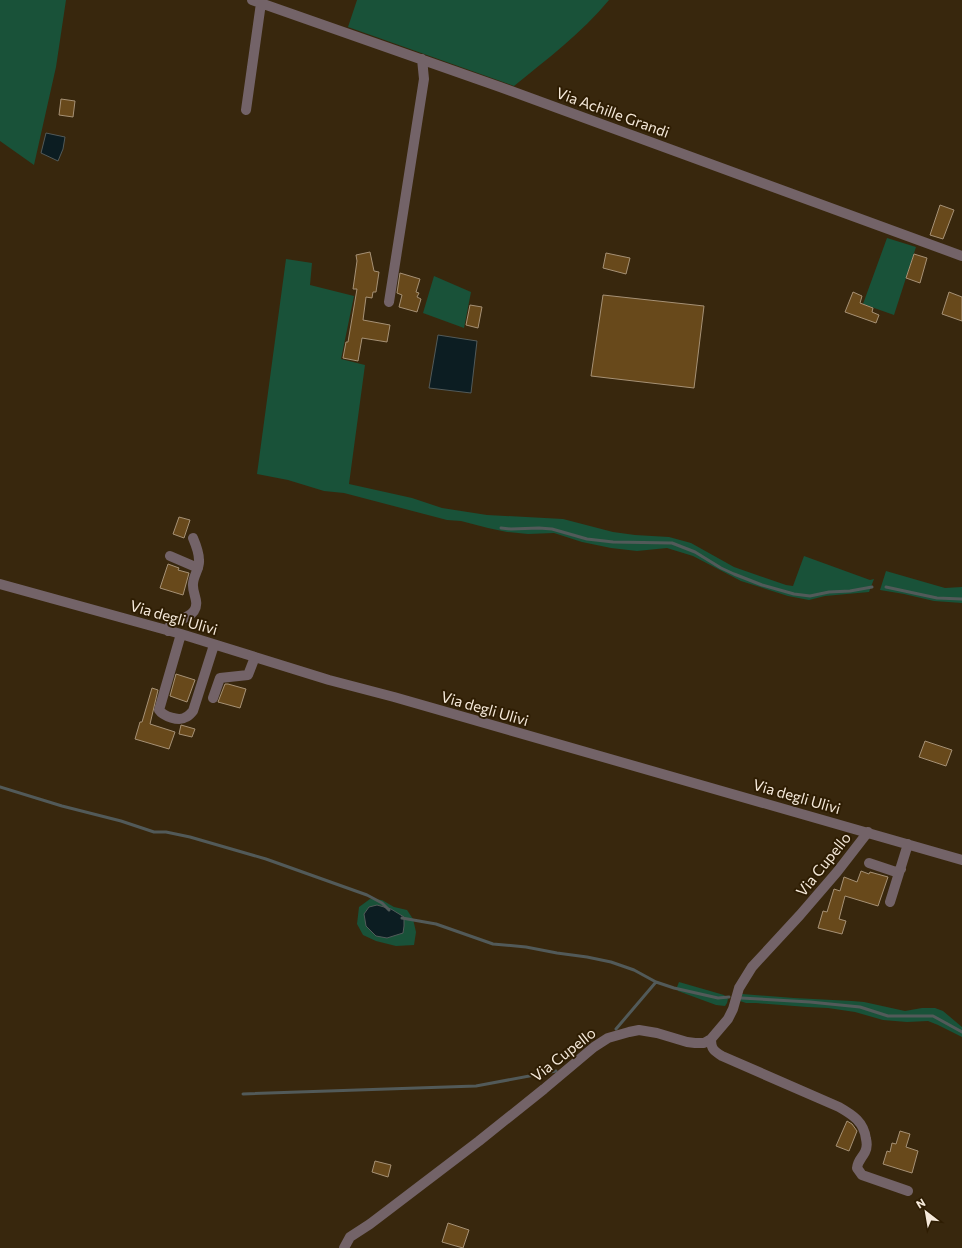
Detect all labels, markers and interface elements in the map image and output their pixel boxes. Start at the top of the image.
street label: Via Achille Grandi [554,83,672,141]
street label: Via degli Ulivi [128,596,220,638]
street label: Via degli Ulivi [439,687,531,729]
street label: Via degli Ulivi [751,775,843,817]
street label: Via Cupello [792,828,854,900]
street label: Via Cupello [527,1023,599,1085]
north arrow [906,1192,946,1232]
text: N [914,1195,927,1211]

